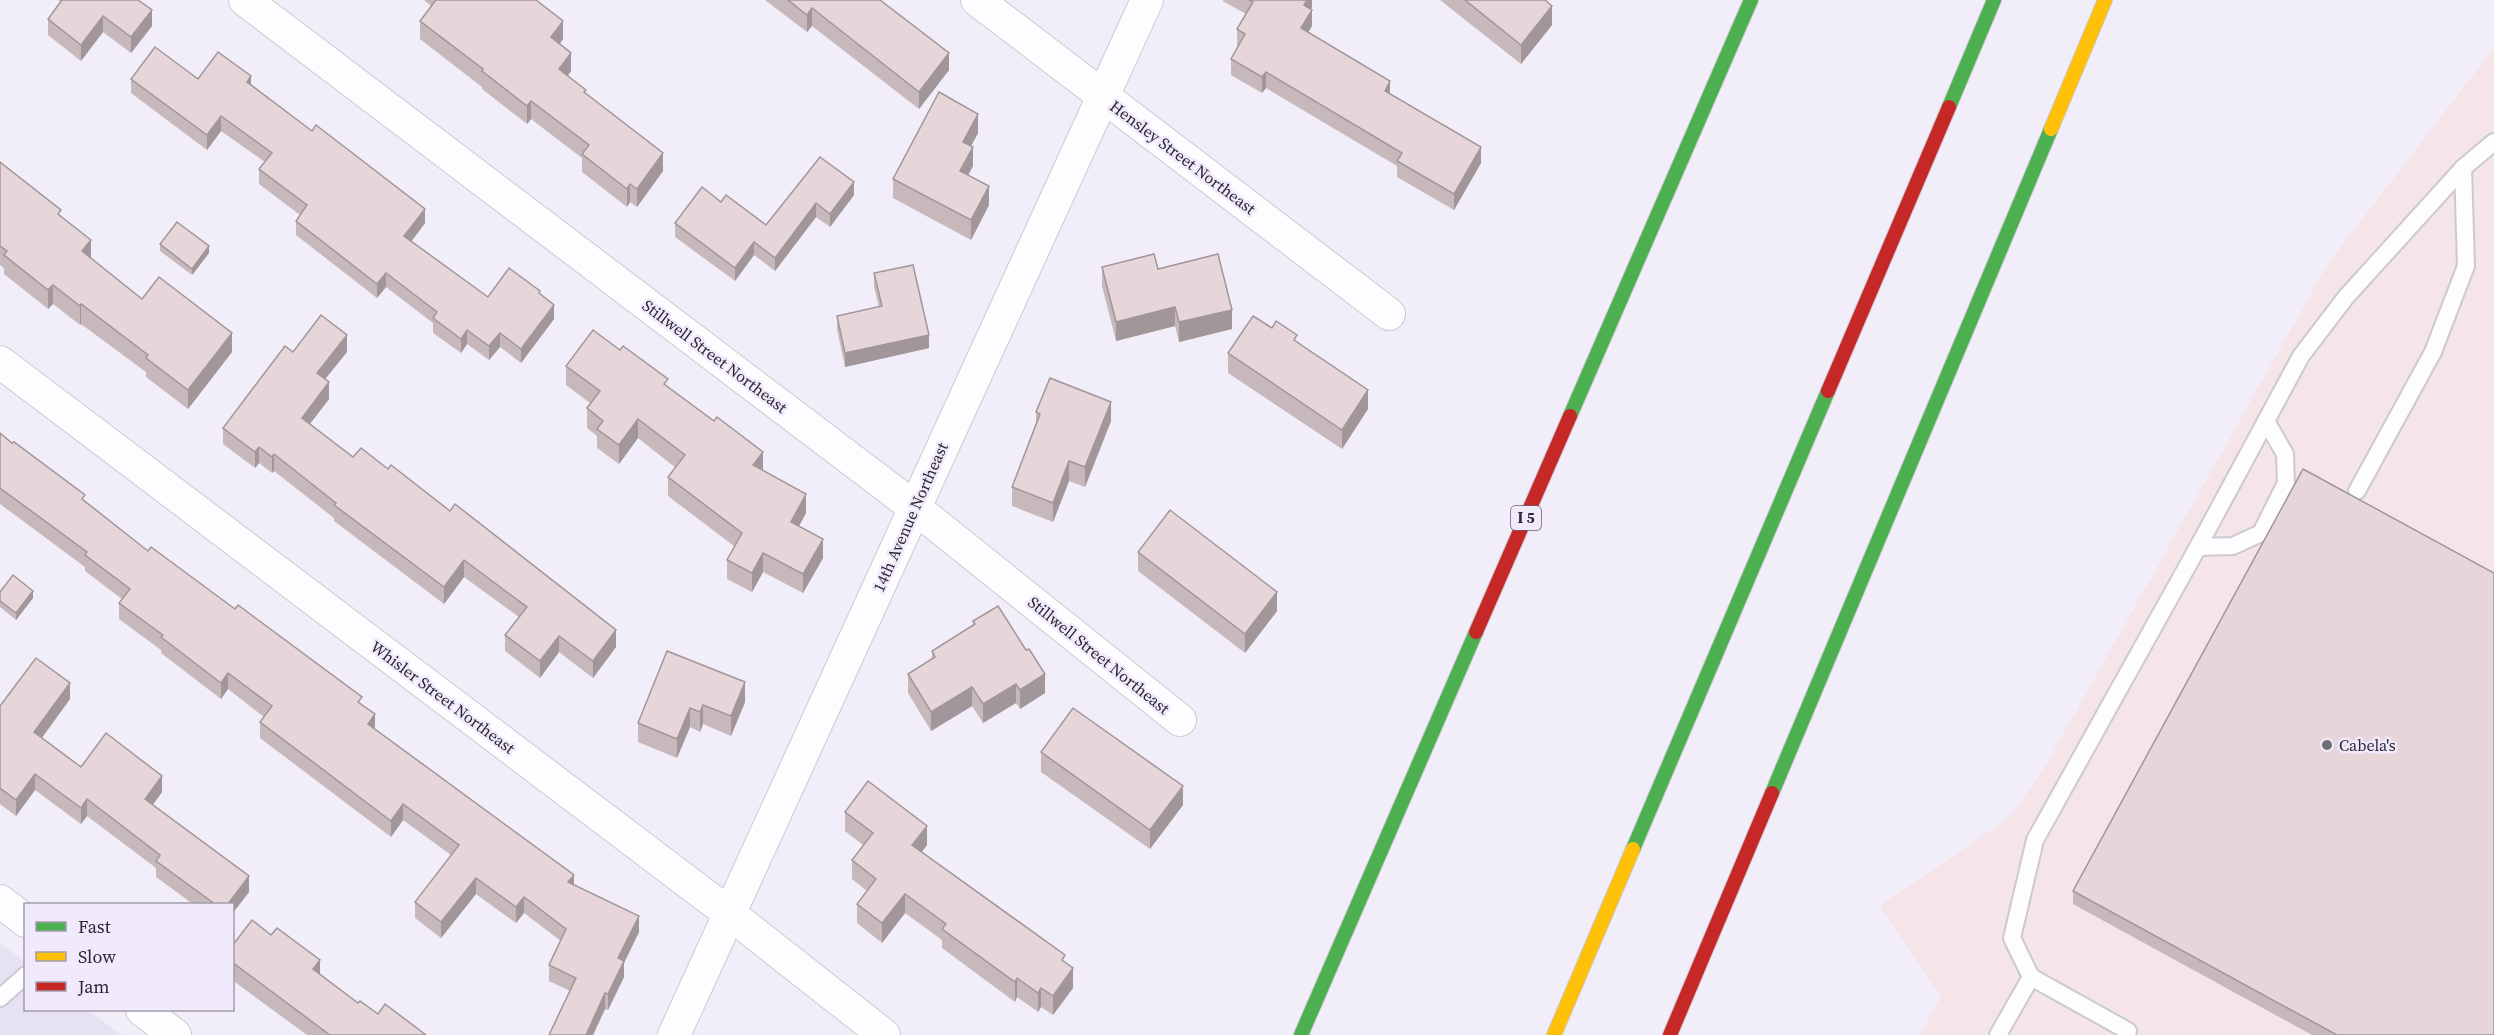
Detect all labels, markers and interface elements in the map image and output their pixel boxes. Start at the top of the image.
street label: Hensley Street Northeast [1106,95,1261,220]
street label: Stillwell Street Northeast [638,294,793,418]
street label: 14th Avenue Northeast [867,438,953,595]
road number: I 5 [1511,506,1541,530]
street label: Stillwell Street Northeast [1024,591,1175,719]
street label: Whisler Street Northeast [366,635,520,759]
place label: Cabela's [2339,734,2396,756]
marker: Cabela's [2320,738,2334,752]
legend [24,903,234,1011]
text: Fast [78,914,111,939]
text: Slow [78,944,116,969]
text: Jam [77,974,110,999]

